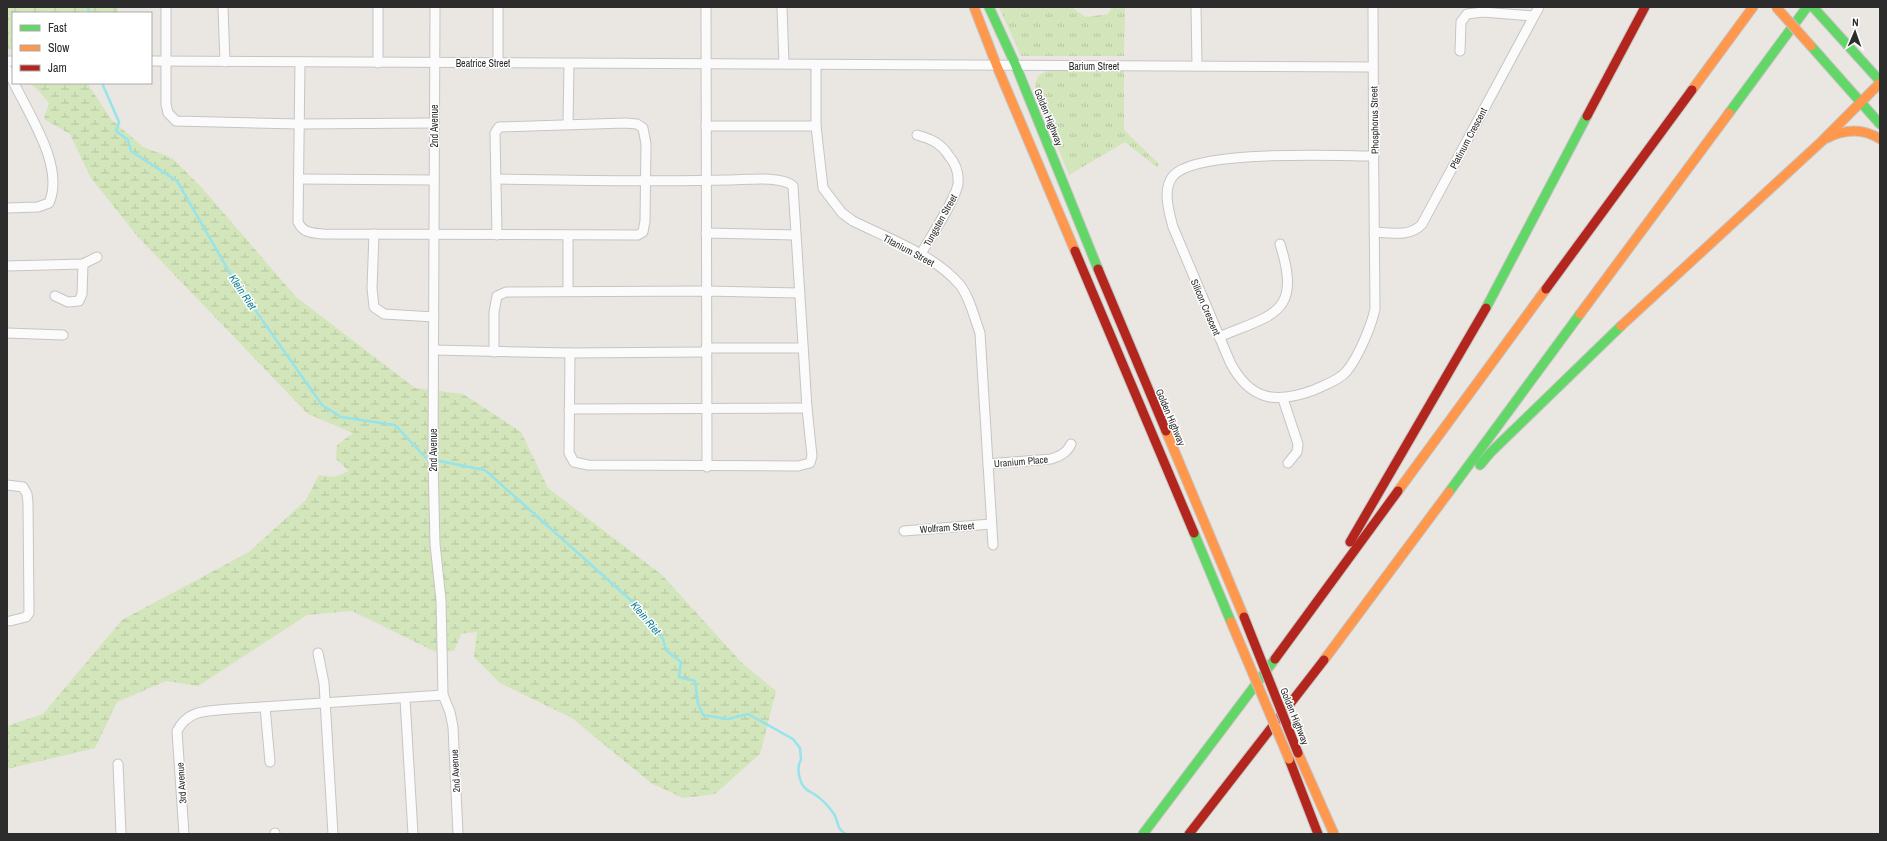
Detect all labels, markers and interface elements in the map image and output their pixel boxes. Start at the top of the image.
legend [12,12,152,84]
north arrow [1835,12,1875,52]
text: N [1852,15,1859,29]
text: Fast [48,20,67,36]
text: Slow [48,40,70,56]
street label: Beatrice Street [456,57,511,70]
text: Jam [48,60,67,76]
street label: Barium Street [1069,60,1120,73]
street label: Phosphorus Street [1367,85,1382,154]
street label: Golden Highway [1031,87,1066,149]
street label: 2nd Avenue [428,104,441,148]
street label: Platinum Crescent [1447,105,1490,171]
street label: Tungsten Street [921,191,960,249]
street label: Titanium Street [881,231,937,270]
water label: Klein Riet [226,272,260,313]
street label: Silicon Crescent [1188,277,1224,338]
street label: Golden Highway [1153,387,1189,448]
street label: 2nd Avenue [427,428,440,472]
street label: Uranium Place [993,453,1049,470]
street label: Wolfram Street [919,519,975,536]
water label: Klein Riet [628,598,664,638]
street label: Golden Highway [1277,686,1312,748]
street label: 2nd Avenue [448,749,463,793]
street label: 3rd Avenue [174,761,189,804]

